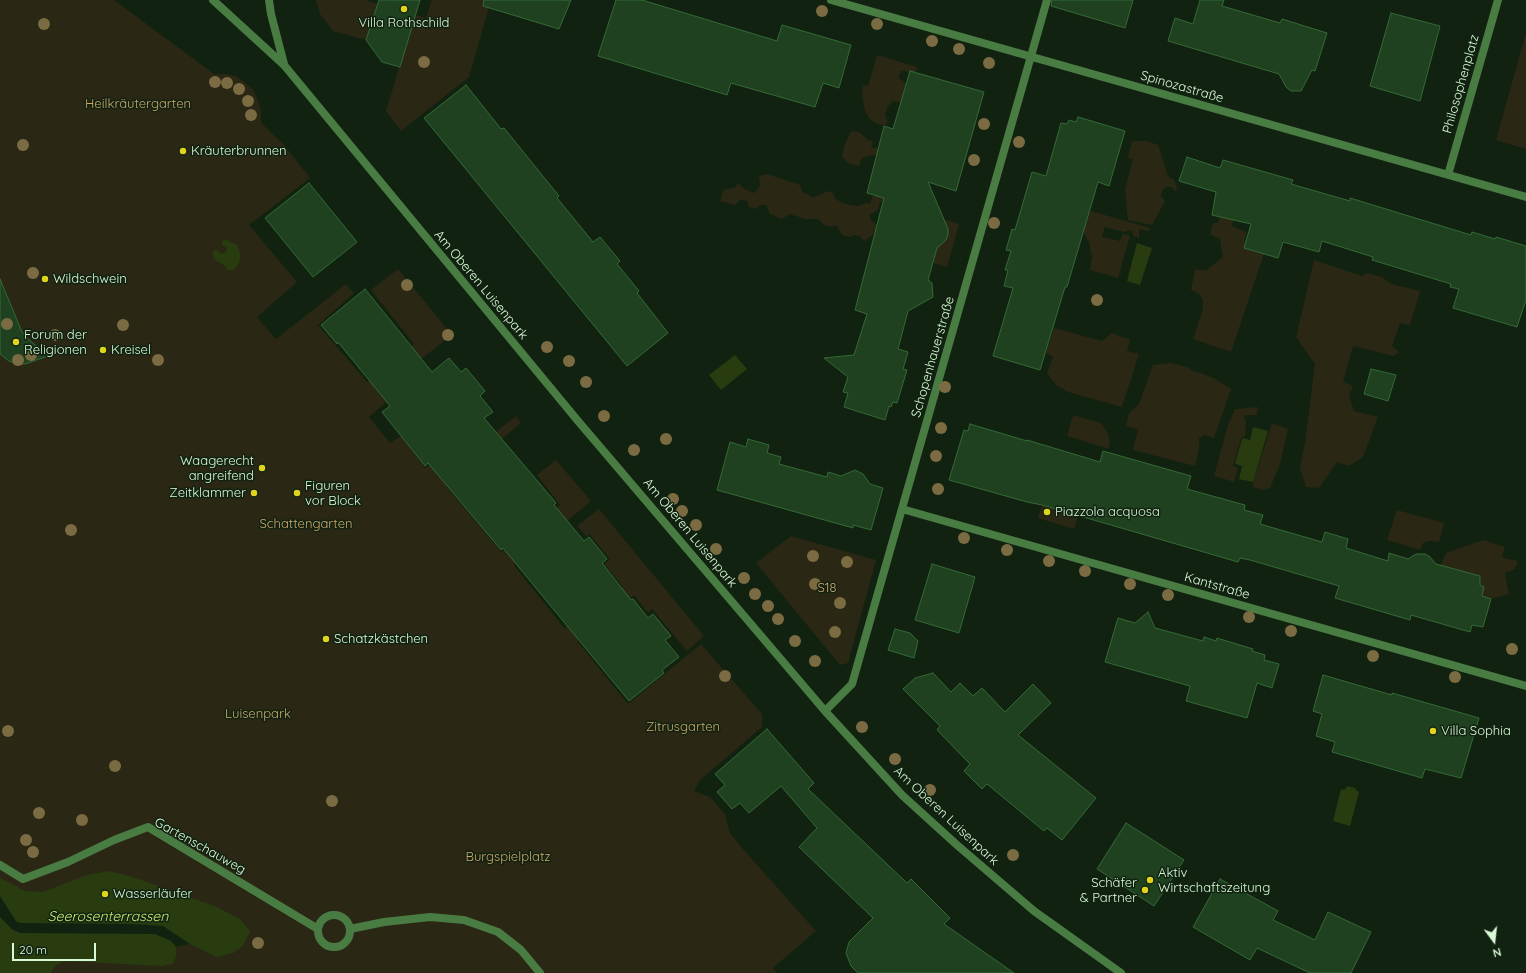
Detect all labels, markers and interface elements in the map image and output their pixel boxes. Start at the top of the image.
marker: Villa Rothschild [399,4,409,14]
place label: Villa Rothschild [359,15,449,31]
street label: Philosophenplatz [1439,33,1483,135]
street label: Spinozastraße [1139,68,1225,106]
park label: Heilkräutergarten [85,96,191,112]
place label: Kräuterbrunnen [191,143,287,159]
marker: Kräuterbrunnen [178,146,188,156]
street label: Am Oberen Luisenpark [431,227,531,343]
place label: Wildschwein [53,271,127,287]
marker: Wildschwein [40,274,50,284]
street label: Schopenhauerstraße [908,295,958,419]
place label: Forum der Religionen [24,327,87,358]
marker: Forum der Religionen [11,337,21,347]
place label: Kreisel [111,342,151,358]
marker: Kreisel [98,345,108,355]
place label: Waagerecht angreifend [180,453,254,484]
marker: Waagerecht angreifend [257,463,267,473]
street label: Am Oberen Luisenpark [640,475,740,591]
place label: Figuren vor Block [305,478,361,509]
place label: Zeitklammer [169,485,246,501]
marker: Zeitklammer [249,488,259,498]
marker: Figuren vor Block [292,488,302,498]
place label: Piazzola acquosa [1055,504,1160,520]
marker: Piazzola acquosa [1042,507,1052,517]
park label: Schattengarten [259,516,353,532]
street label: Kantstraße [1183,569,1251,603]
park label: S18 [817,580,837,596]
place label: Schatzkästchen [334,631,428,647]
marker: Schatzkästchen [321,634,331,644]
park label: Luisenpark [225,706,291,722]
park label: Zitrusgarten [646,719,720,735]
place label: Villa Sophia [1441,723,1511,739]
marker: Villa Sophia [1428,726,1438,736]
street label: Am Oberen Luisenpark [890,763,1002,869]
street label: Gartenschauweg [152,814,248,878]
park label: Burgspielplatz [465,849,551,865]
place label: Aktiv Wirtschaftszeitung [1158,865,1270,896]
place label: Schäfer & Partner [1080,875,1137,906]
marker: Aktiv Wirtschaftszeitung [1145,875,1155,885]
marker: Schäfer & Partner [1140,885,1150,895]
place label: Wasserläufer [113,886,193,902]
marker: Wasserläufer [100,889,110,899]
water label: Seerosenterrassen [48,909,168,925]
north arrow [1474,921,1514,961]
scale bar [14,935,98,961]
text: 20 m [19,942,47,957]
text: N [1491,945,1503,960]

